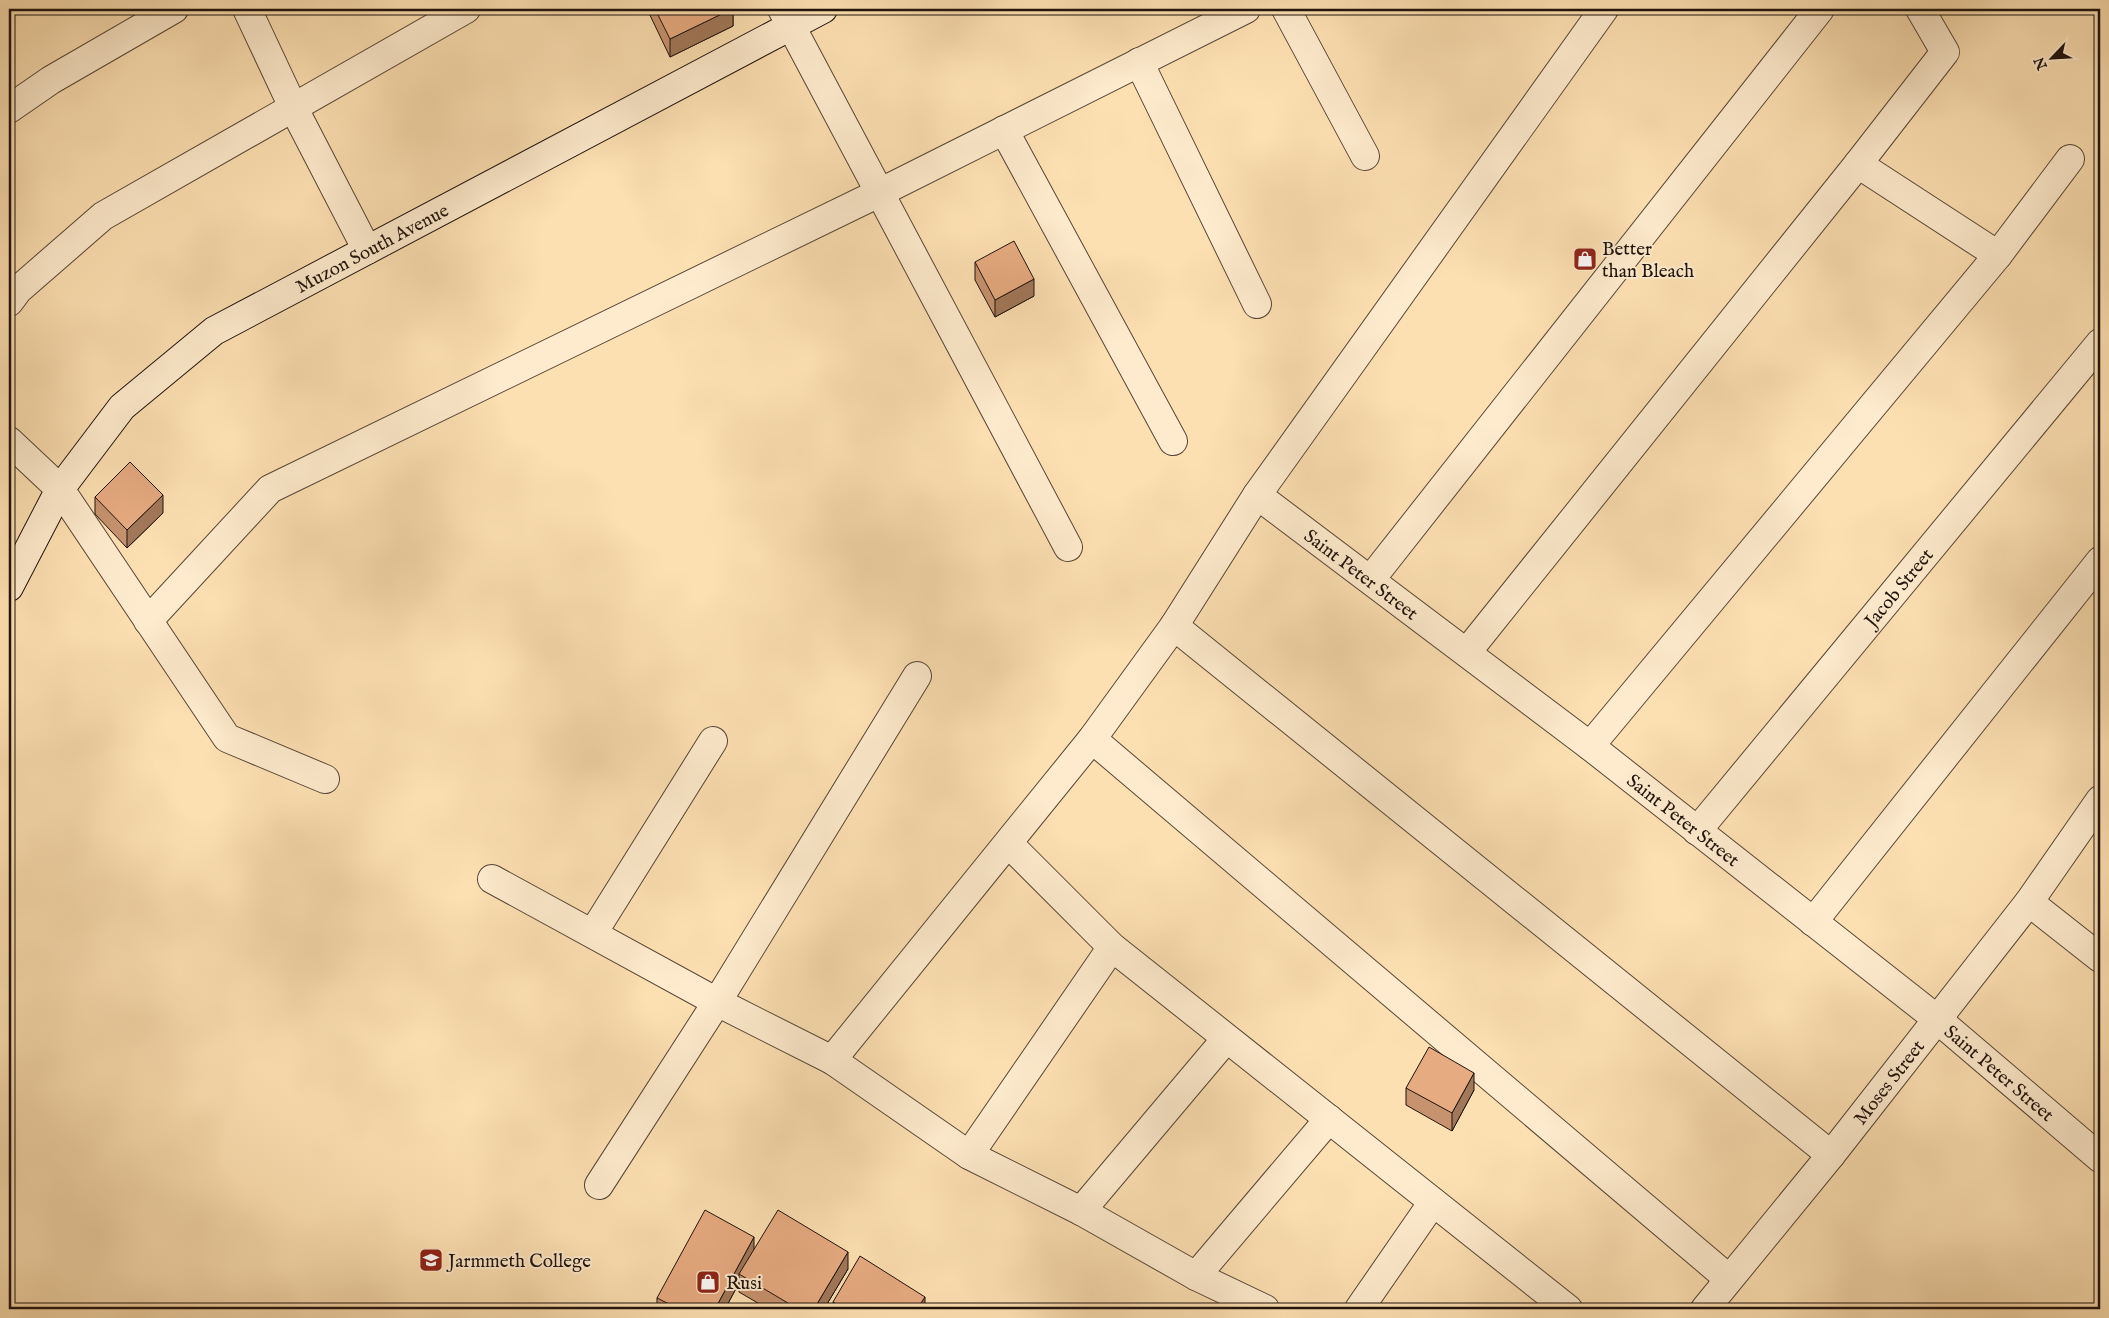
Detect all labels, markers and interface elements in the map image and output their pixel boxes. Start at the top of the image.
north arrow [2026,32,2076,82]
text: N [2030,54,2052,73]
street label: Muzon South Avenue [292,199,453,300]
place label: Better than Bleach [1602,238,1694,284]
shop icon: Better than Bleach [1572,246,1598,272]
street label: Saint Peter Street [1299,525,1423,627]
street label: Jacob Street [1859,544,1940,635]
street label: Saint Peter Street [1621,769,1744,873]
street label: Saint Peter Street [1939,1020,2059,1128]
street label: Moses Street [1849,1035,1931,1130]
school or university icon: Jarmmeth College [418,1247,444,1273]
place label: Jarmmeth College [446,1250,591,1274]
shop icon: Rusi [695,1269,721,1295]
place label: Rusi [726,1272,762,1296]

